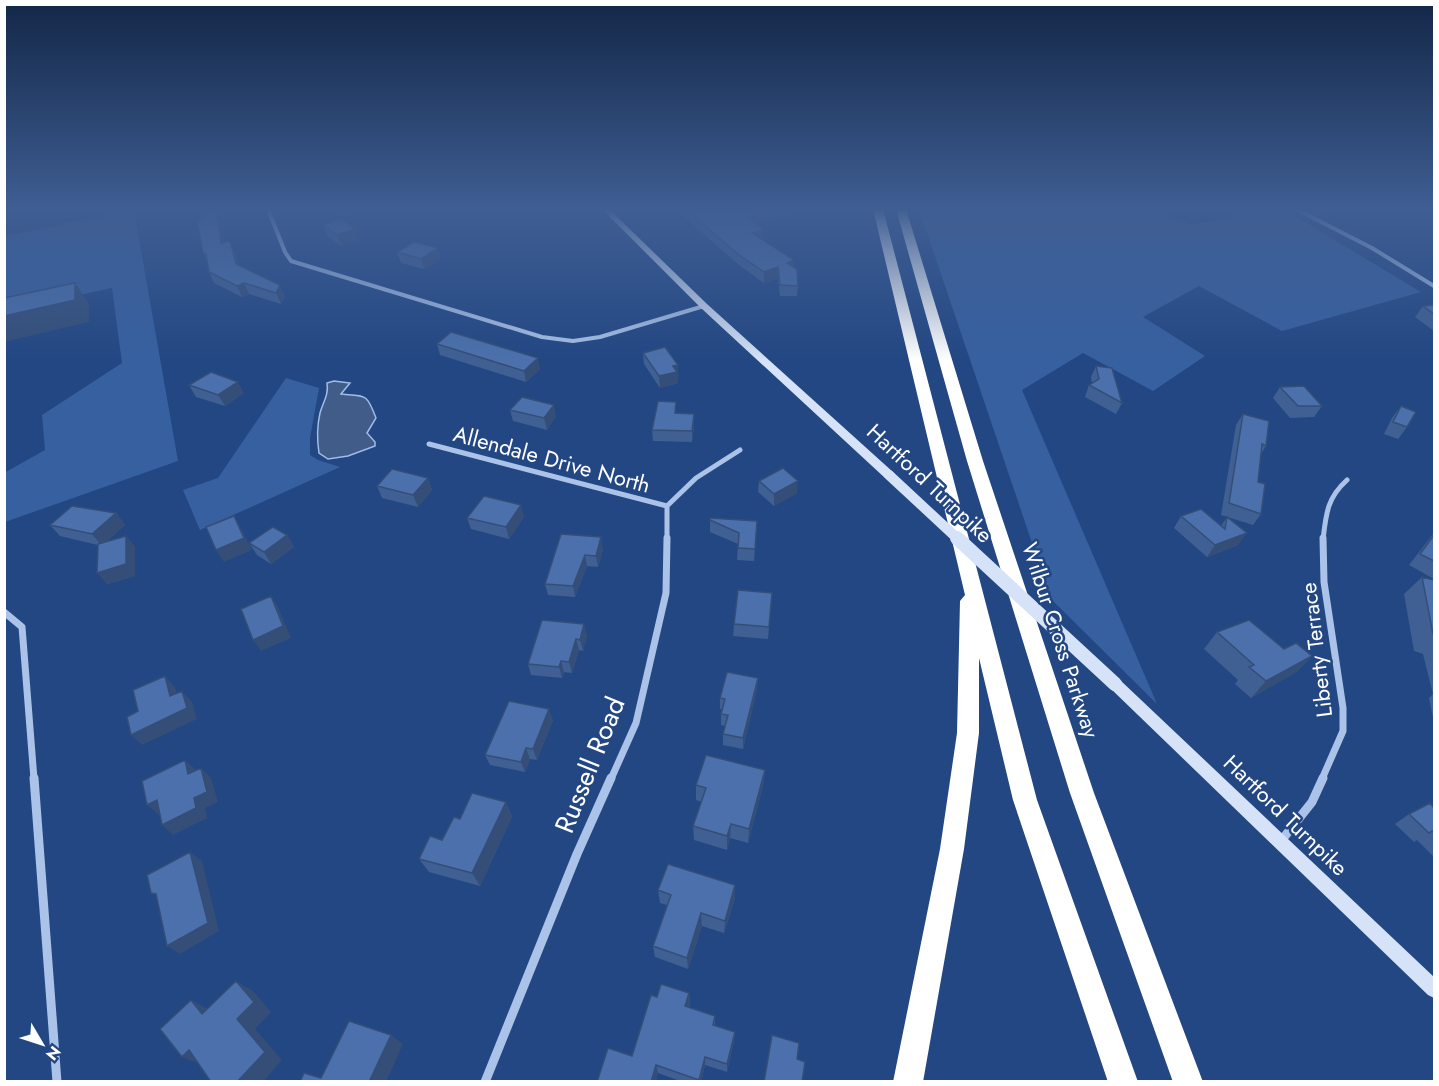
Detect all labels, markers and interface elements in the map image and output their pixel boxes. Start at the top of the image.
street label: Hartford Turnpike [860,416,1000,550]
street label: Allendale Drive North [450,417,654,501]
street label: Wilbur Cross Parkway [1014,538,1108,742]
street label: Liberty Terrace [1292,581,1340,719]
street label: Russell Road [545,691,635,839]
street label: Hartford Turnpike [1217,747,1355,883]
north arrow [12,1014,72,1074]
text: N [40,1041,66,1065]

